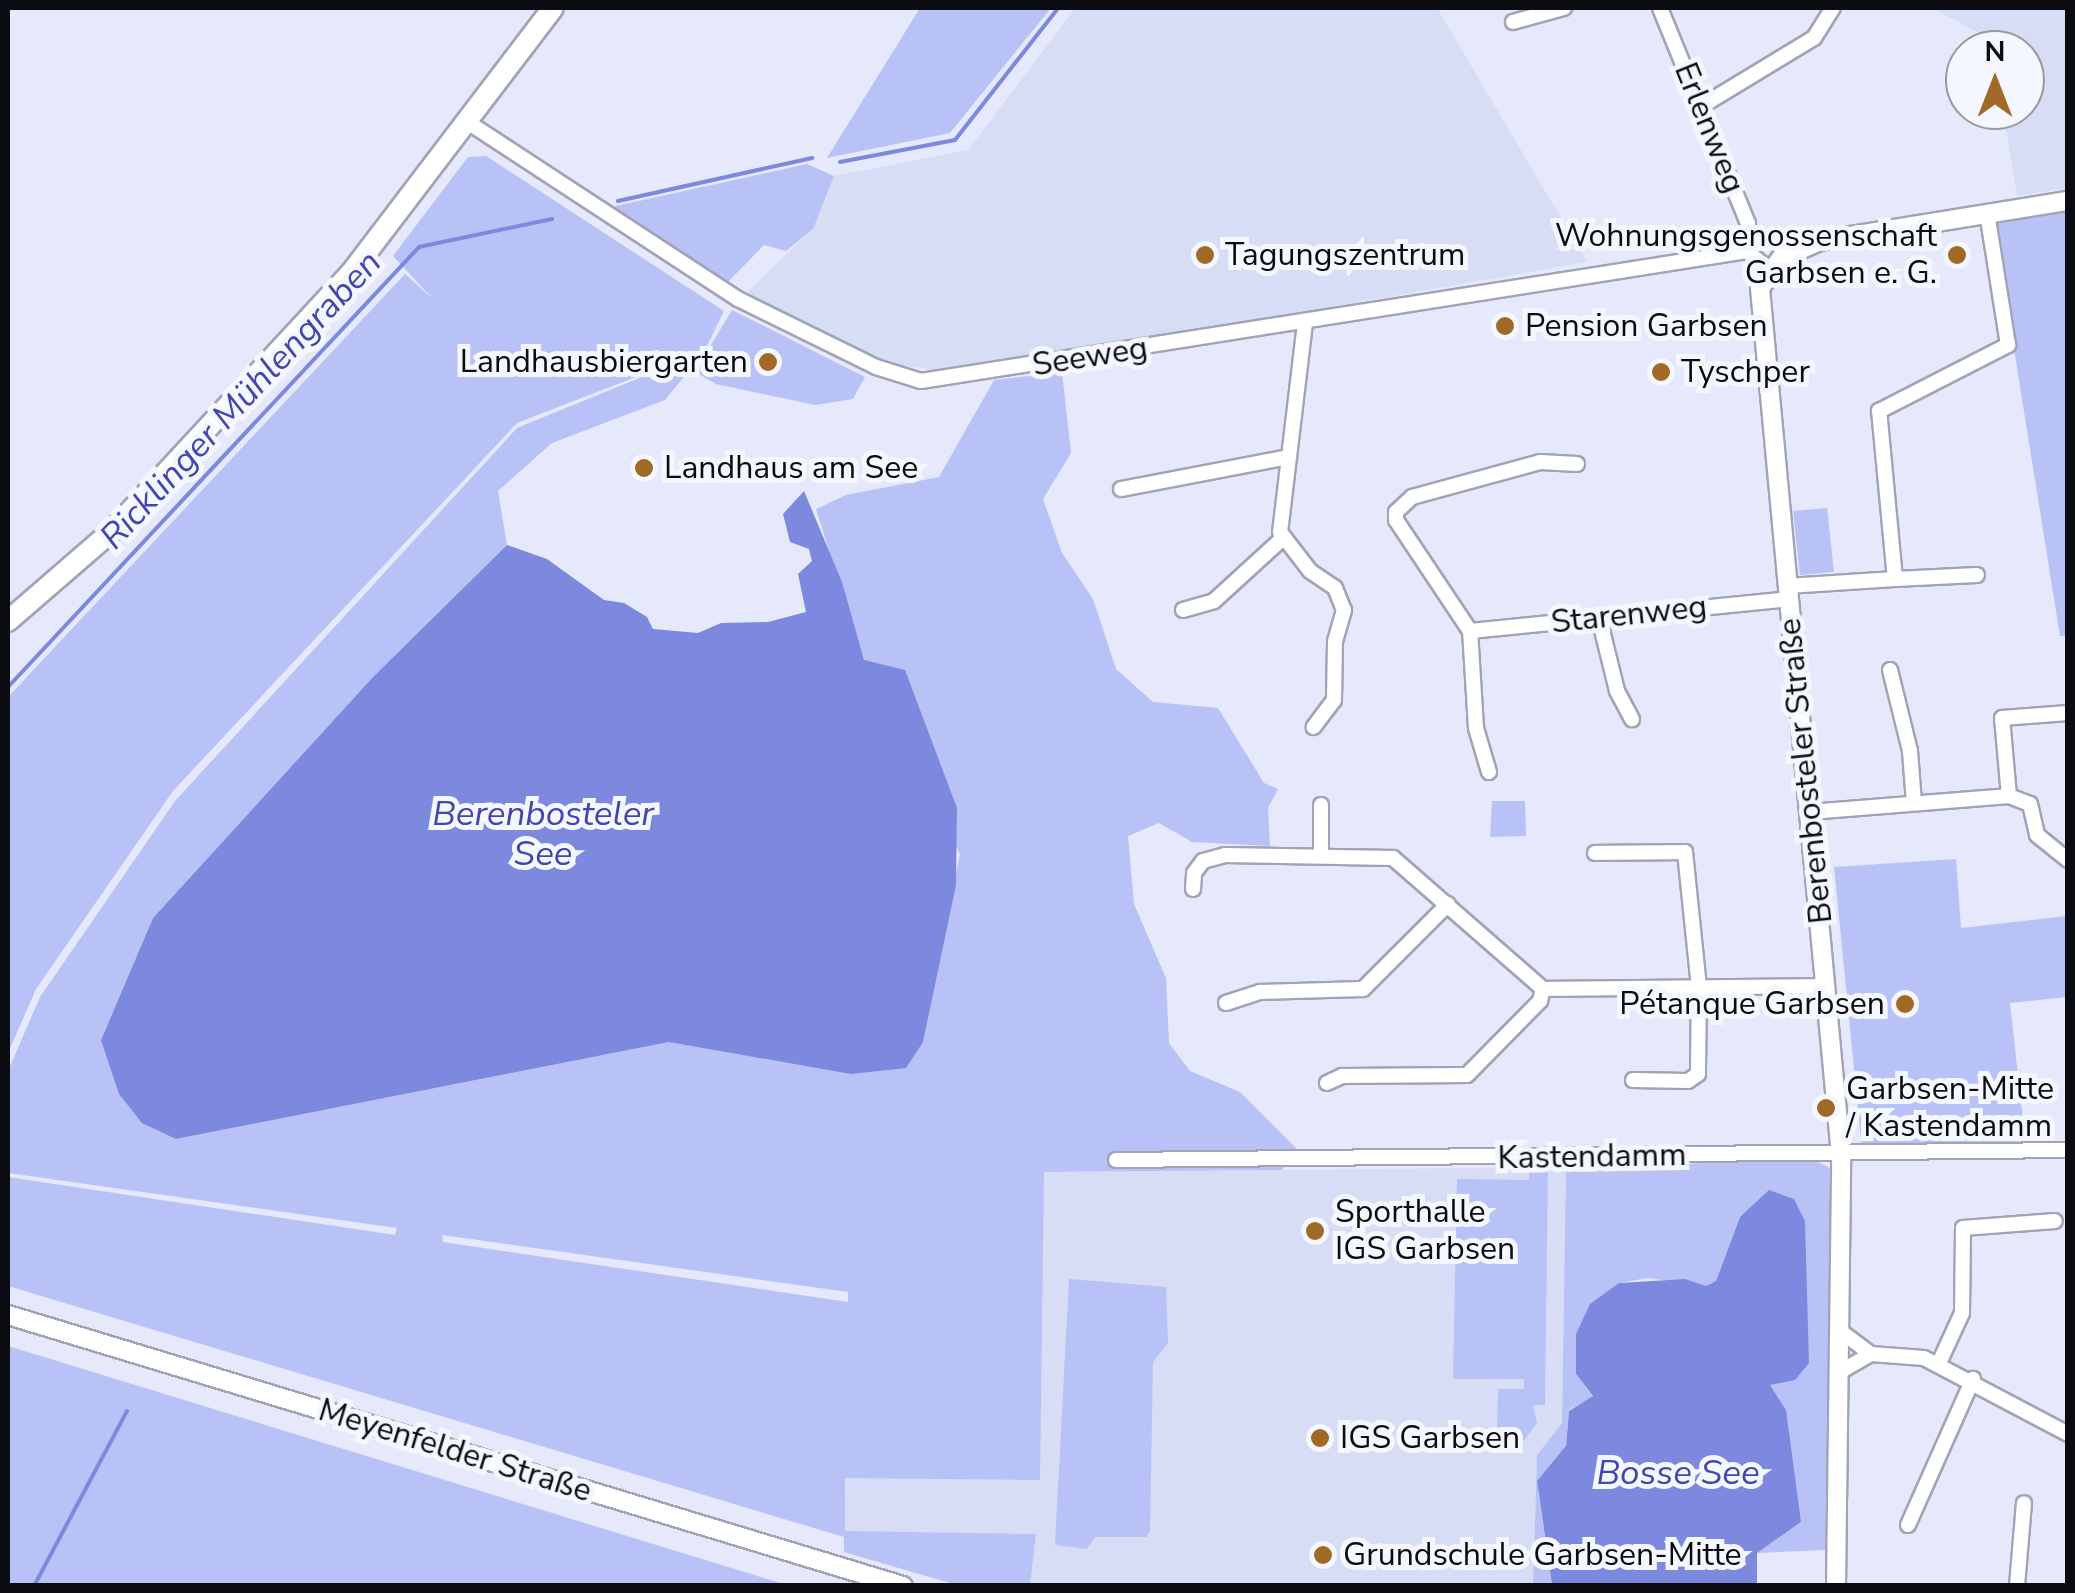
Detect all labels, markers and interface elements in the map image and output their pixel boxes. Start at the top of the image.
north arrow [1945,30,2045,130]
text: N [1985,33,2005,71]
street label: Erlenweg [1666,57,1752,199]
place label: Wohnungsgenossenschaft Garbsen e. G. [1555,218,1937,293]
place label: Tagungszentrum [1225,236,1465,274]
water label: Ricklinger Mühlengraben [92,242,390,558]
marker: Tagungszentrum [1194,244,1216,266]
marker: Wohnungsgenossenschaft Garbsen e. G. [1946,244,1968,266]
place label: Pension Garbsen [1525,307,1768,345]
marker: Pension Garbsen [1494,315,1516,337]
street label: Seeweg [1030,329,1150,385]
place label: Landhausbiergarten [460,343,748,381]
marker: Landhausbiergarten [757,351,779,373]
place label: Tyschper [1681,353,1810,391]
marker: Tyschper [1650,361,1672,383]
place label: Landhaus am See [664,449,918,487]
marker: Landhaus am See [633,457,655,479]
street label: Starenweg [1549,588,1709,642]
street label: Berenbosteler Straße [1771,617,1841,925]
water label: Berenbosteler See [432,793,654,875]
place label: Pétanque Garbsen [1619,985,1885,1023]
marker: Pétanque Garbsen [1894,993,1916,1015]
place label: Garbsen-Mitte / Kastendamm [1846,1071,2054,1146]
marker: Garbsen-Mitte / Kastendamm [1815,1097,1837,1119]
street label: Kastendamm [1497,1136,1687,1178]
place label: Sporthalle IGS Garbsen [1335,1194,1515,1269]
marker: Sporthalle IGS Garbsen [1304,1220,1326,1242]
street label: Meyenfelder Straße [314,1391,596,1511]
place label: IGS Garbsen [1340,1419,1520,1457]
marker: IGS Garbsen [1309,1427,1331,1449]
water label: Bosse See [1596,1452,1760,1494]
place label: Grundschule Garbsen-Mitte [1343,1536,1741,1574]
marker: Grundschule Garbsen-Mitte [1312,1544,1334,1566]

